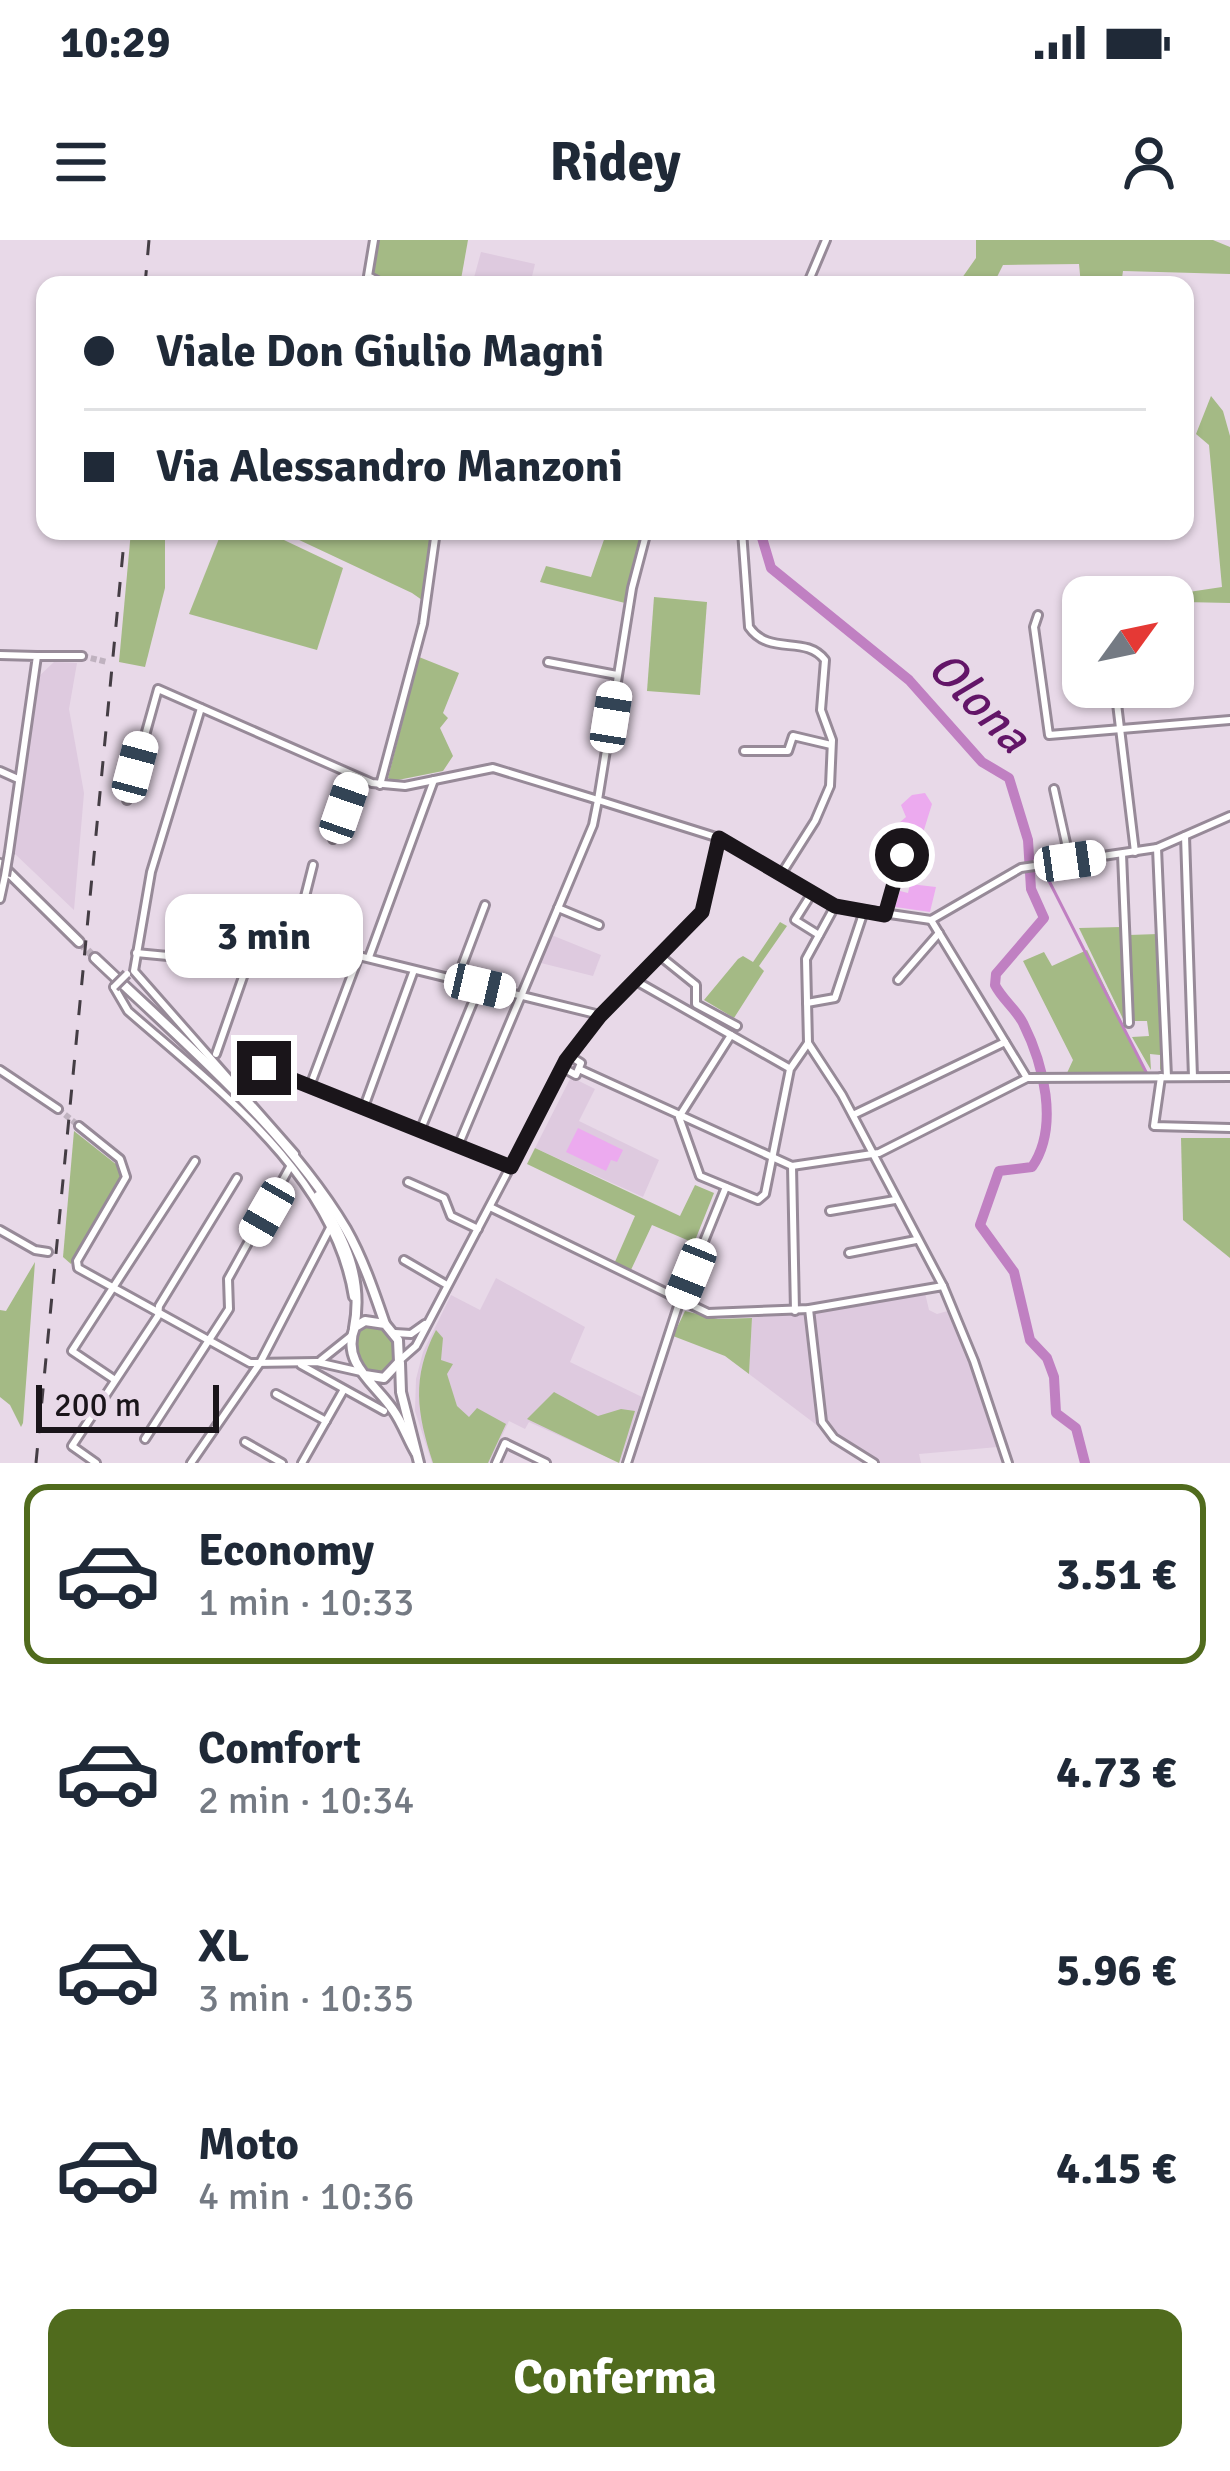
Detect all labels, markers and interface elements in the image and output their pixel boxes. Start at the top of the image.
text: 10:29 [60,15,170,70]
icon: menu [48,129,114,195]
text: Ridey [549,129,681,196]
icon: person [1116,129,1182,195]
text: Viale Don Giulio Magni [156,324,604,379]
text: Via Alessandro Manzoni [156,439,623,494]
north arrow [1062,576,1194,708]
map controls [1062,576,1194,708]
water label: Olona [915,638,1044,767]
car [588,679,634,755]
car [108,728,162,806]
car [315,768,373,848]
route start [875,828,929,882]
car [1032,838,1108,884]
callout: 3 min [165,894,363,978]
text: 3 min [217,912,311,960]
car [441,960,519,1012]
route end [237,1041,291,1095]
car [233,1172,301,1252]
car [661,1234,721,1314]
scale bar [36,1379,219,1432]
text: 200 m [54,1385,141,1426]
icon: car [54,1520,162,1628]
text: Economy [198,1523,374,1578]
text: 3.51 € [1056,1547,1176,1602]
text: 1 min · 10:33 [198,1578,414,1626]
icon: car [54,1718,162,1826]
text: Comfort [198,1721,361,1776]
text: 4.73 € [1056,1745,1176,1800]
text: 2 min · 10:34 [198,1776,414,1824]
icon: car [54,1916,162,2024]
text: XL [198,1919,249,1974]
text: 5.96 € [1056,1943,1176,1998]
text: 3 min · 10:35 [198,1974,414,2022]
icon: car [54,2114,162,2222]
text: Moto [198,2117,299,2172]
text: 4.15 € [1056,2141,1176,2196]
text: 4 min · 10:36 [198,2172,414,2220]
button: Conferma [48,2309,1182,2447]

